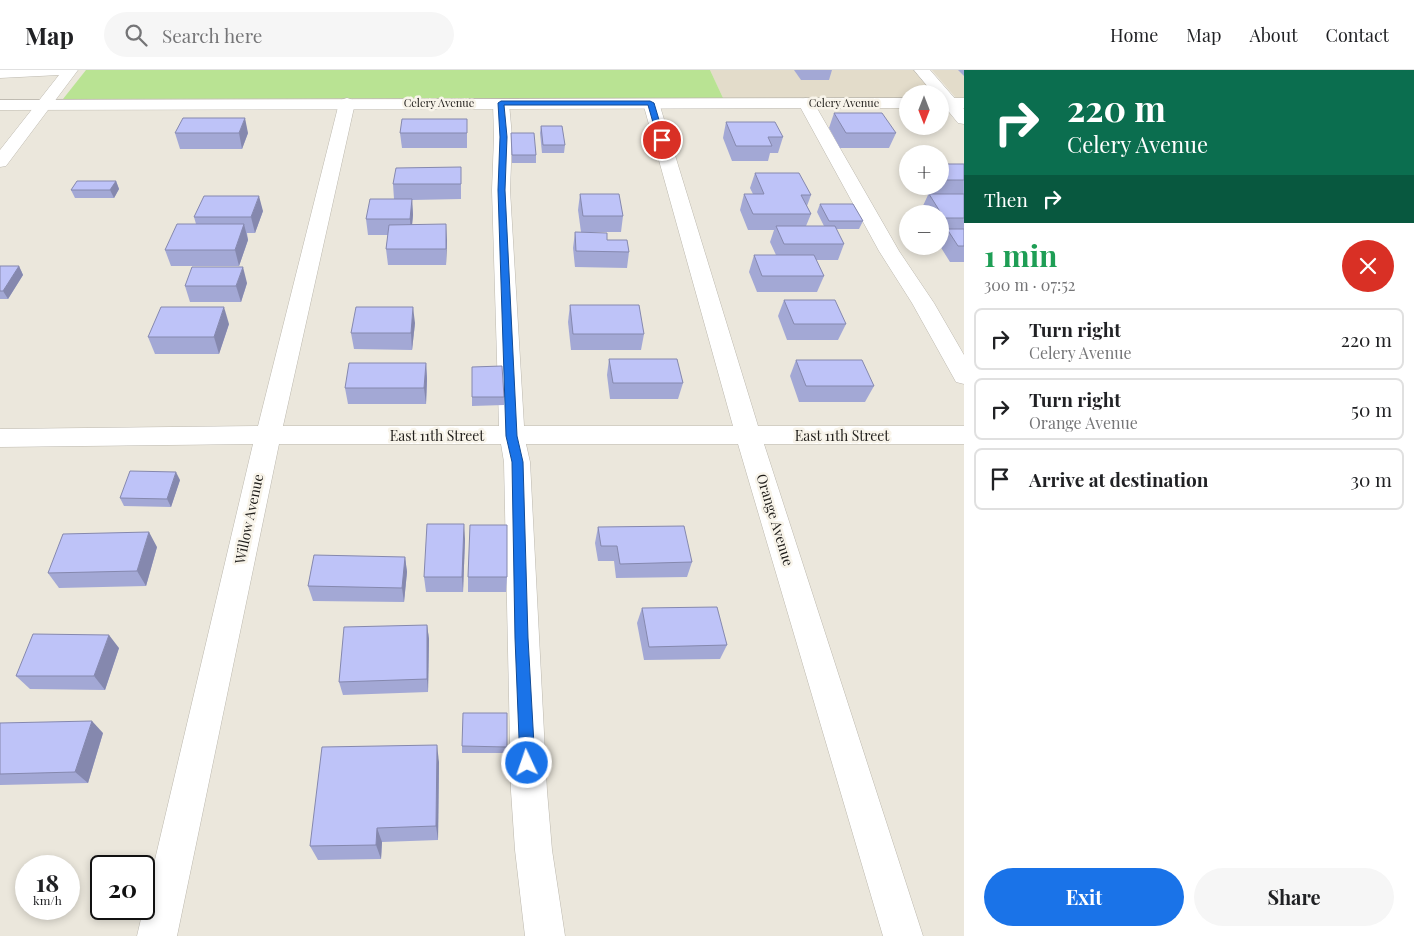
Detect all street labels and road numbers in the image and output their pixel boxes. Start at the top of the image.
street label: Celery Avenue [404,95,475,110]
street label: Celery Avenue [809,95,880,110]
street label: East 11th Street [390,426,485,445]
street label: East 11th Street [795,426,890,445]
street label: Orange Avenue [752,471,799,568]
street label: Willow Avenue [229,472,267,567]

